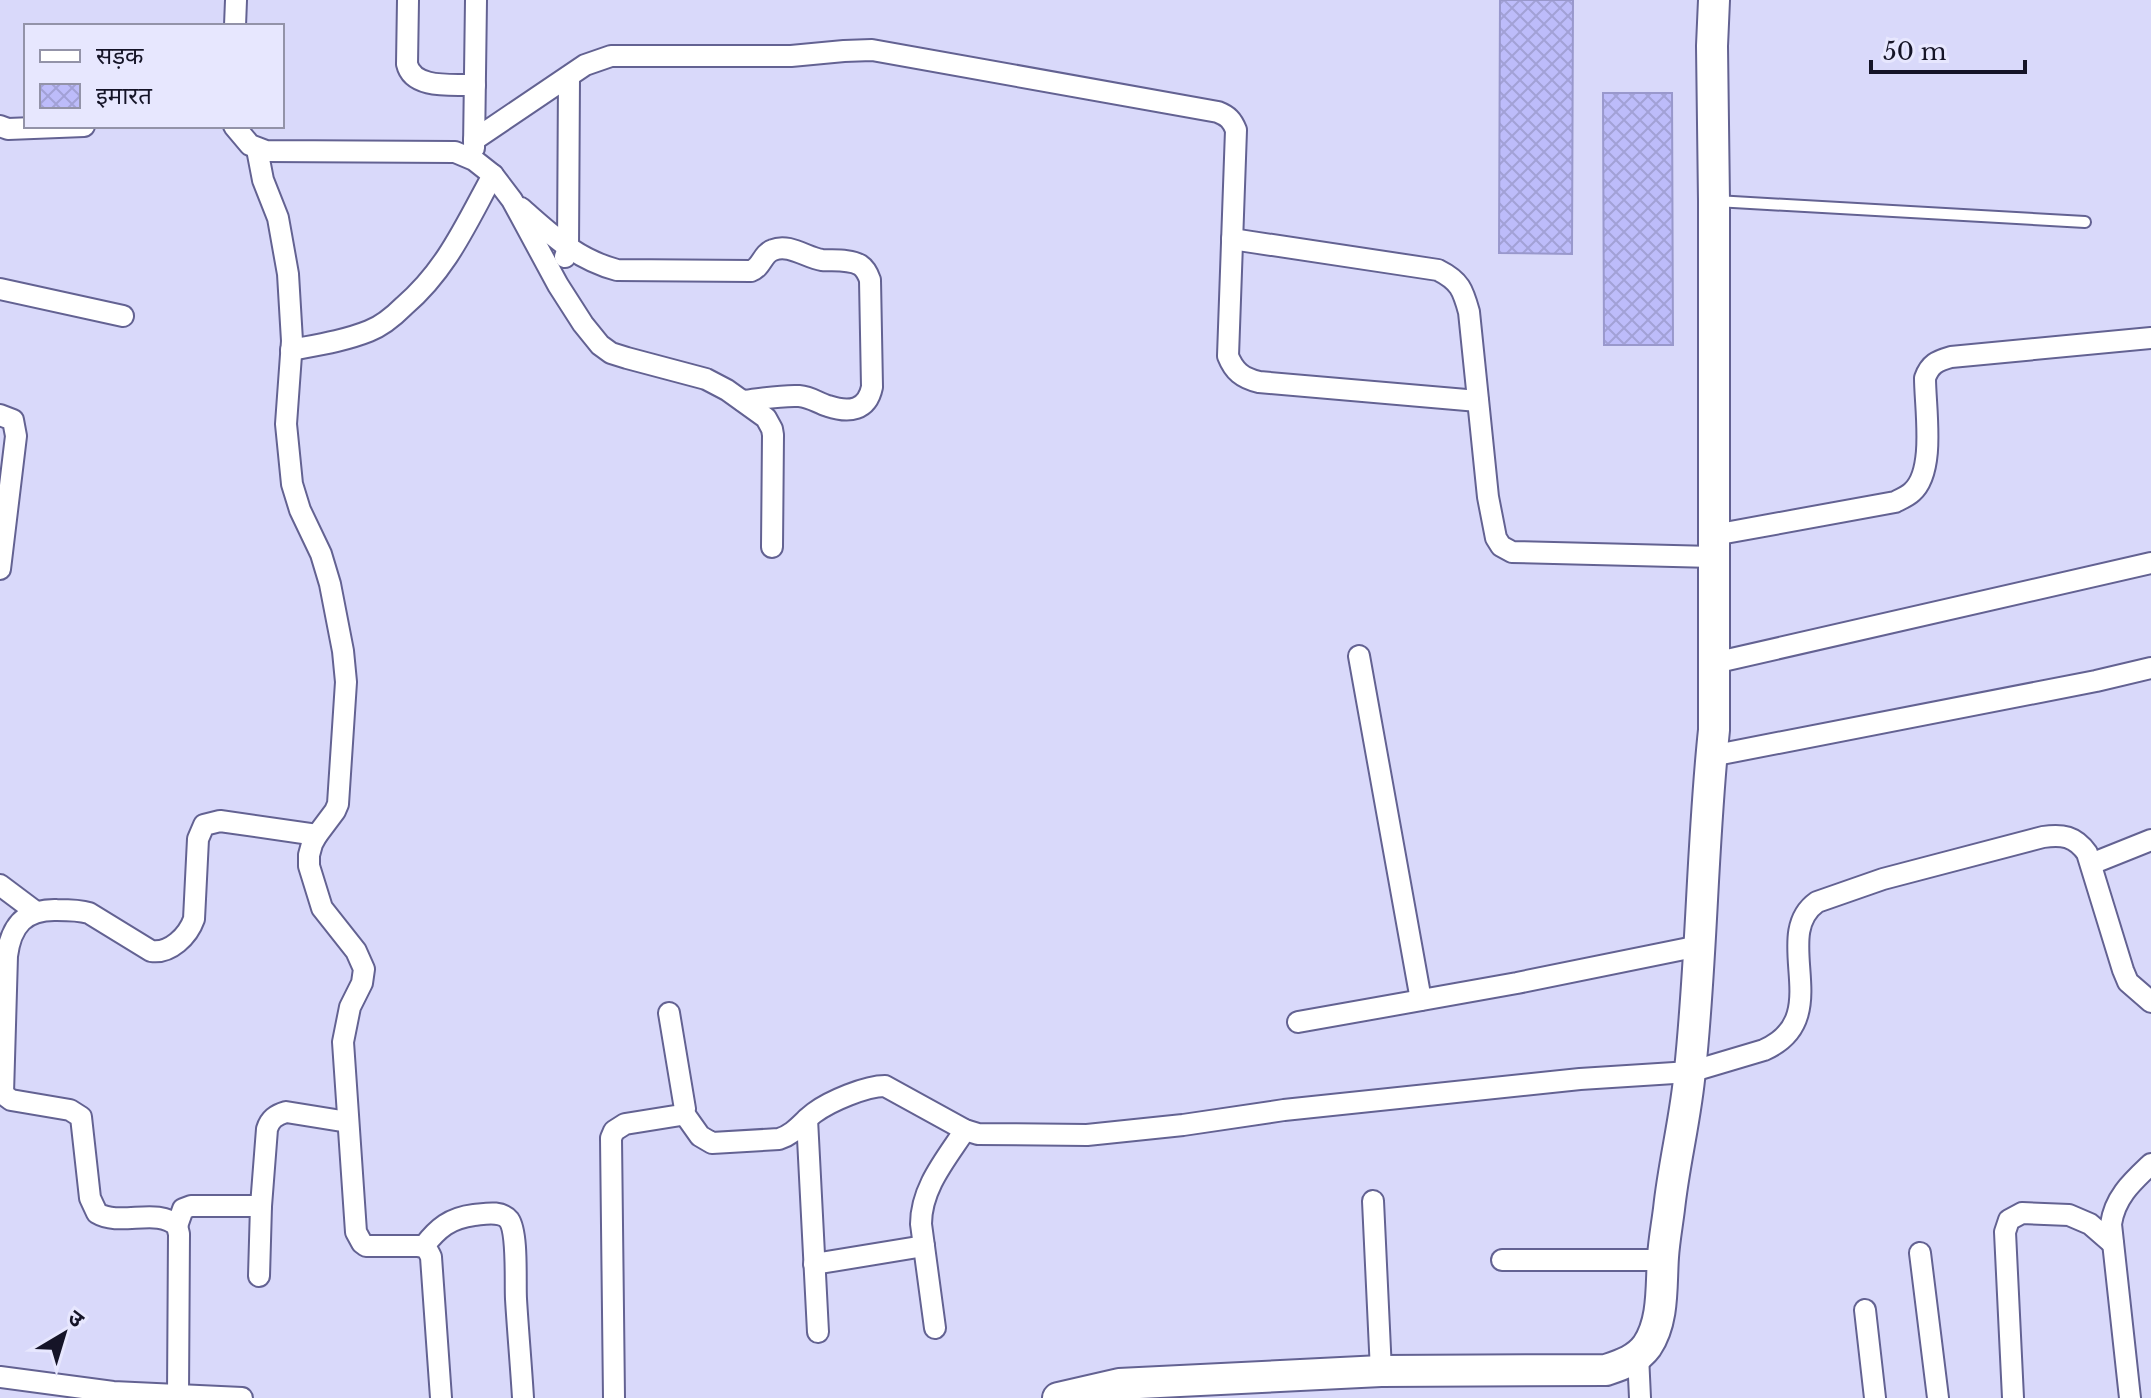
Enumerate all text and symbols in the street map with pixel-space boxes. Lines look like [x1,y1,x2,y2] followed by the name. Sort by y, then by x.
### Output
[24,24,284,128] legend
[1871,24,2025,74] scale bar
[1883,37,1947,66] text: 50 m
[96,41,144,70] text: सड़क
[96,81,153,110] text: इमारत
[24,1294,104,1374] north arrow
[63,1304,90,1334] text: उ

